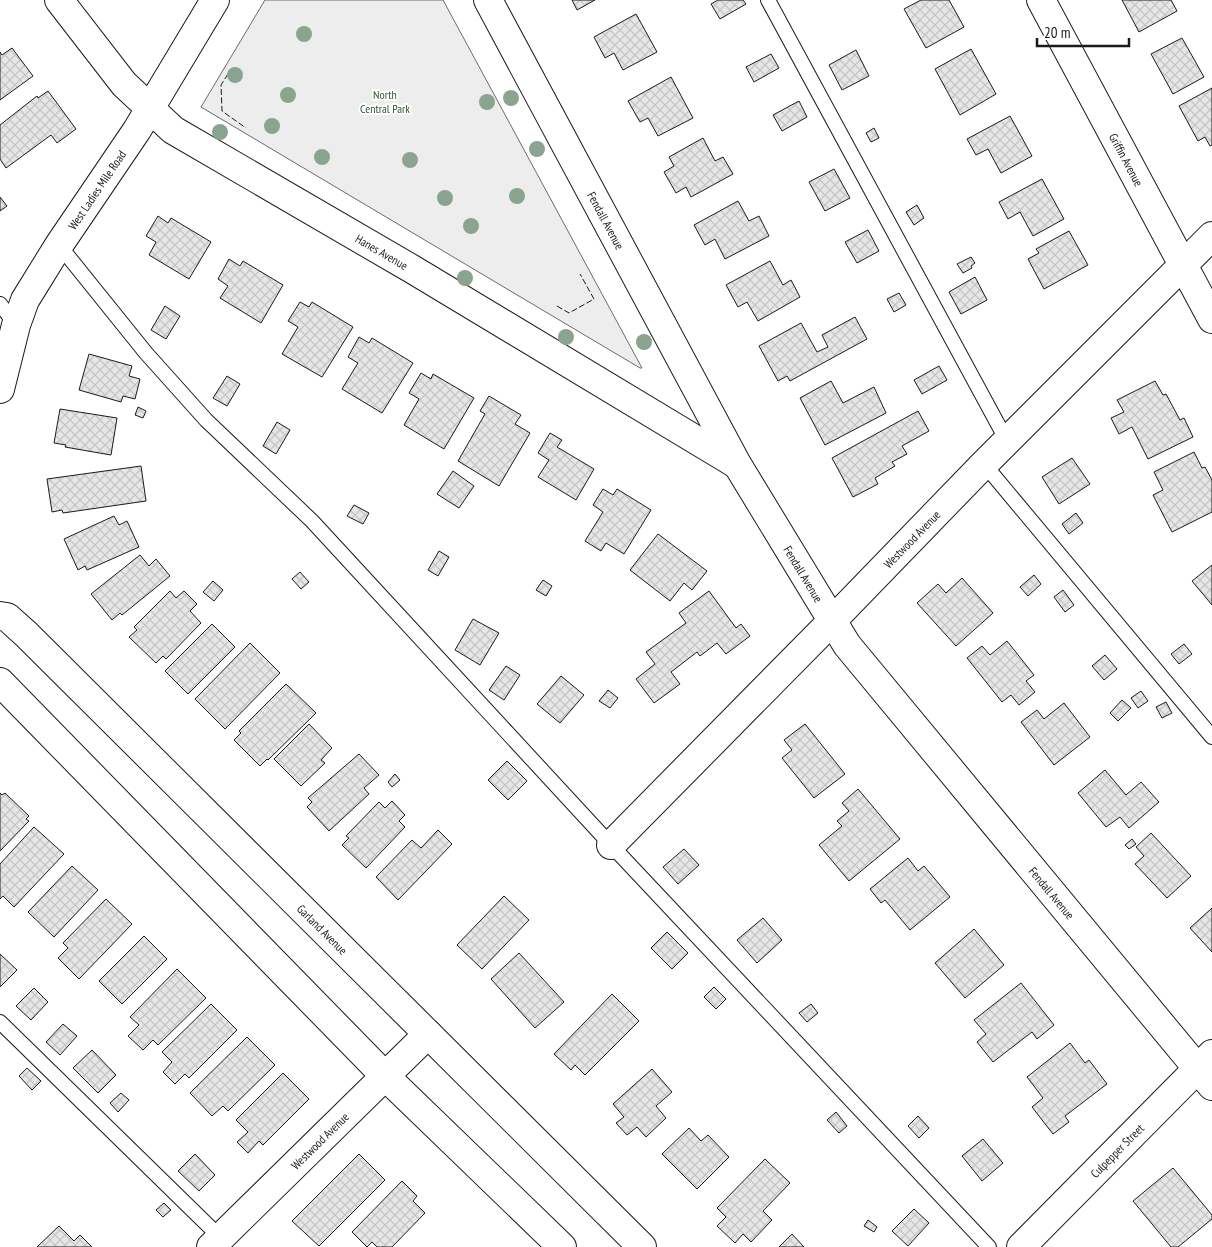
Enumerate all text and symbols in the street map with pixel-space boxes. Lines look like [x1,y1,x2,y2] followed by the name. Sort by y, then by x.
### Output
[1037,15,1130,47] scale bar
[1044,23,1070,42] text: 20 m
[360,87,410,116] park label: North Central Park
[1106,130,1147,189] street label: Griffin Avenue
[64,147,129,232] street label: West Ladies Mile Road
[585,189,628,252] street label: Fendall Avenue
[353,230,411,273] street label: Hanes Avenue
[880,507,943,571] street label: Westwood Avenue
[781,543,827,605] street label: Fendall Avenue
[1026,864,1078,922] street label: Fendall Avenue
[294,901,351,957] street label: Garland Avenue
[287,1109,352,1172] street label: Westwood Avenue
[1087,1120,1147,1180] street label: Culpepper Street

